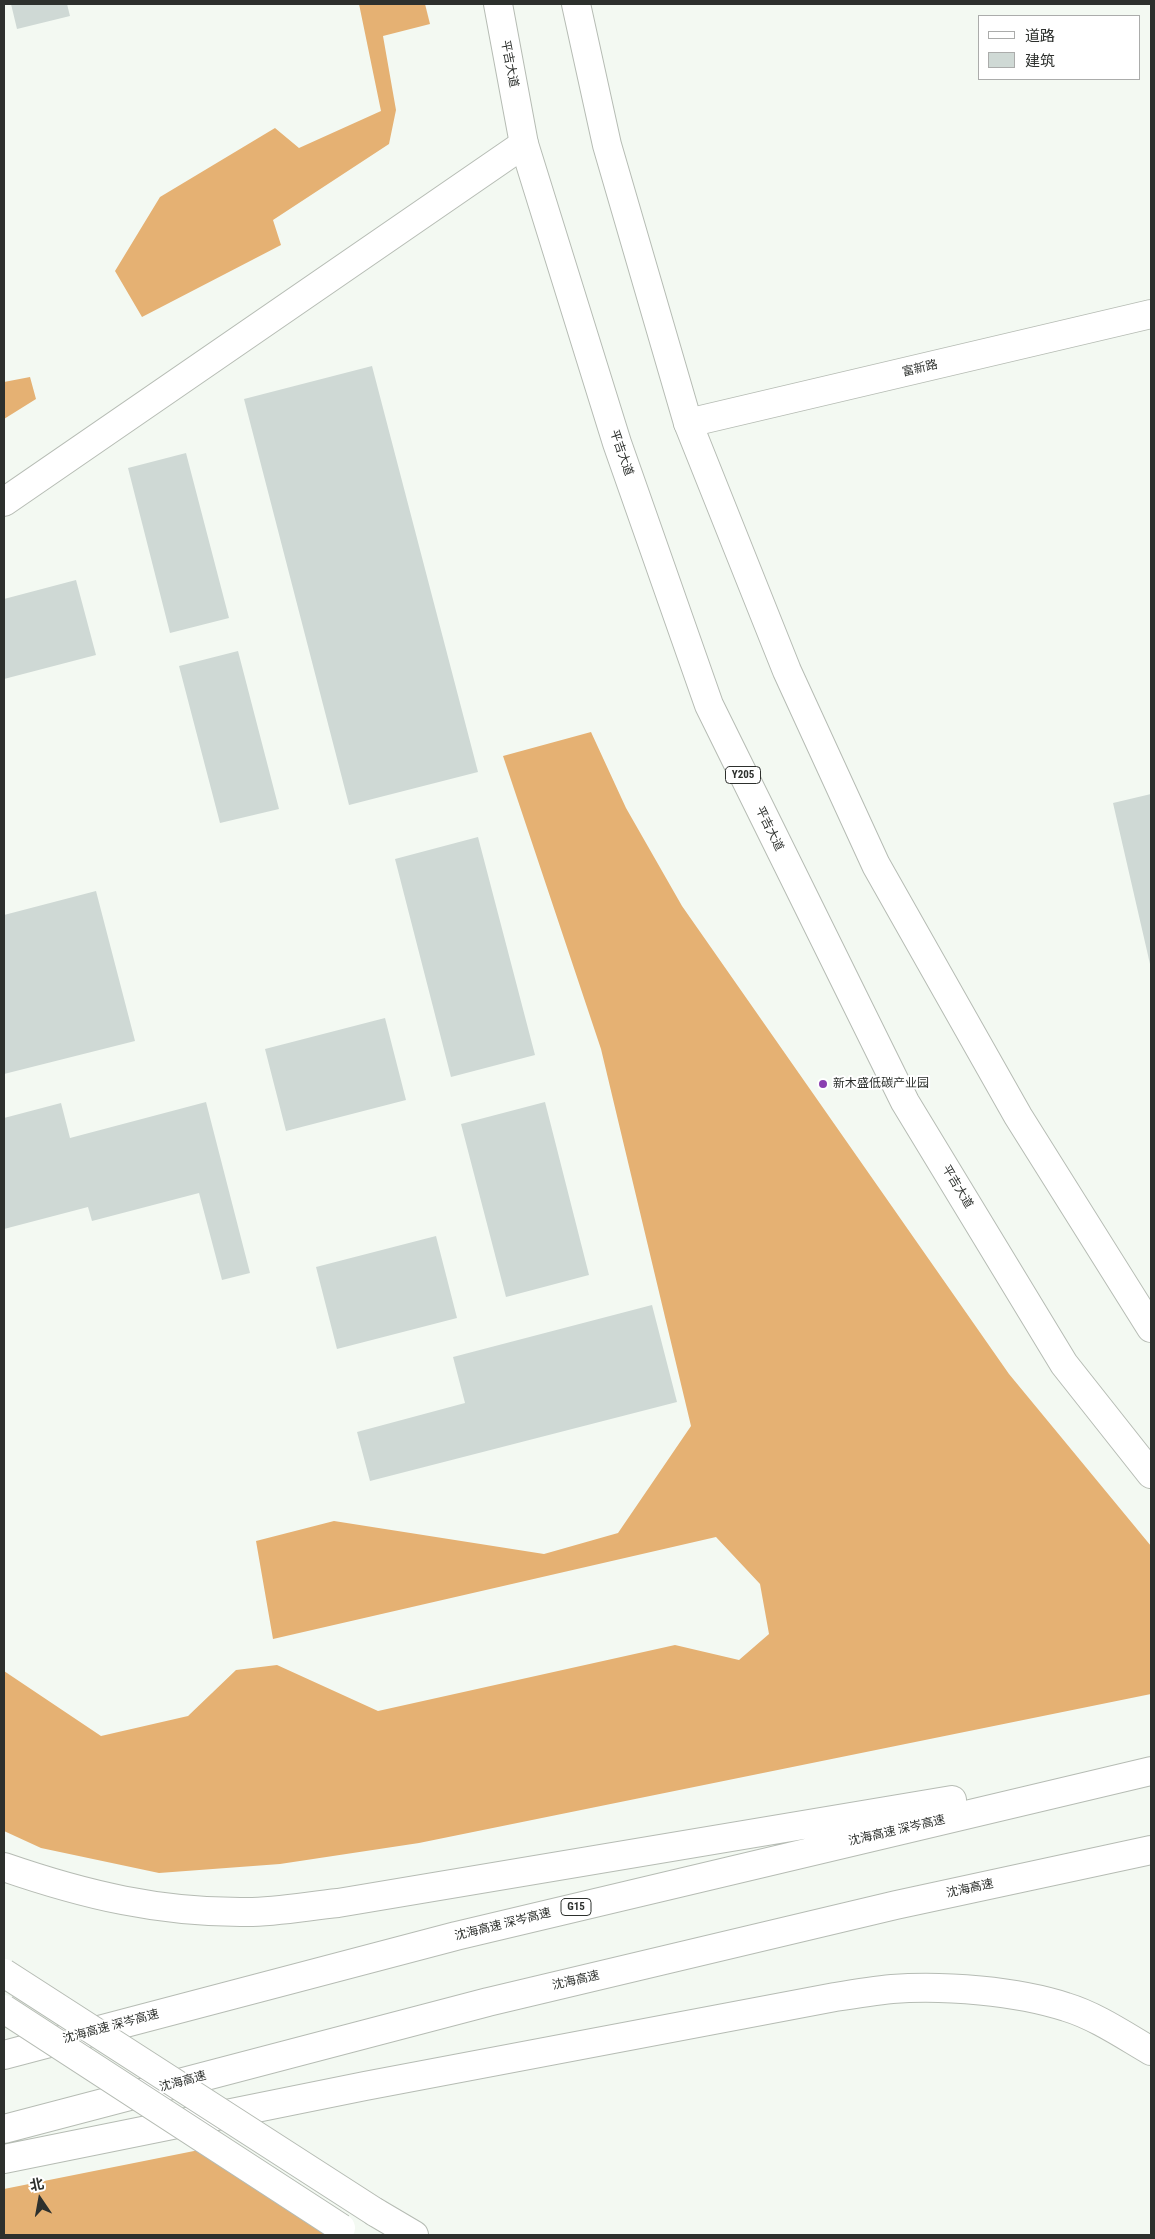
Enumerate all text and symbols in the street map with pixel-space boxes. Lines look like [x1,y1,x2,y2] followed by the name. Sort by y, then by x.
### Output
[978,15,1140,80] legend
[1025,27,1055,45] text: 道路
[497,39,521,89] street label: 平吉大道
[1025,52,1055,70] text: 建筑
[901,358,939,380] street label: 富新路
[606,428,636,478] street label: 平吉大道
[726,766,760,784] road number: Y205
[752,804,786,854] street label: 平吉大道
[833,1077,929,1091] place label: 新木盛低碳产业园
[817,1078,829,1090] marker: 新木盛低碳产业园
[938,1163,976,1211] street label: 平吉大道
[847,1813,947,1849] street label: 沈海高速 深岑高速
[945,1877,995,1901] street label: 沈海高速
[561,1898,591,1915] road number: G15
[453,1906,553,1944] street label: 沈海高速 深岑高速
[551,1969,601,1993] street label: 沈海高速
[61,2007,161,2047] street label: 沈海高速 深岑高速
[158,2069,208,2095] street label: 沈海高速
[15,2174,65,2224] north arrow
[28,2175,45,2194] text: 北

